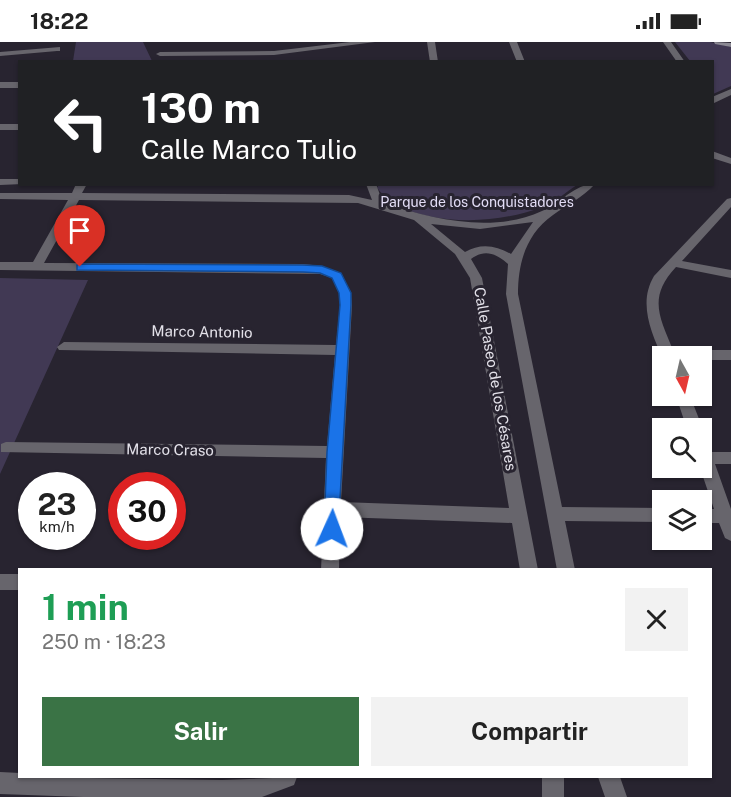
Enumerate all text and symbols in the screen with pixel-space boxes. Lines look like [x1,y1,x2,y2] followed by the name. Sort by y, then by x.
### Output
[30,8,89,34] text: 18:22
[141,83,261,132] text: 130 m
[42,84,120,162] icon: left
[141,133,357,165] text: Calle Marco Tulio
[380,194,574,210] park label: Parque de los Conquistadores
[54,205,105,267] pin
[63,214,96,247] icon: arrive
[471,286,520,472] street label: Calle Paseo de los Césares
[151,322,253,341] street label: Marco Antonio
[652,346,712,406] north arrow
[652,346,712,550] map controls
[652,418,712,478] button: search
[126,440,214,459] street label: Marco Craso
[108,472,186,550] speed limit sign: 30
[37,486,77,522] text: 23
[652,490,712,550] button: layers
[300,497,364,561] position arrow
[39,518,75,535] text: km/h
[42,586,129,628] text: 1 min
[625,588,688,651] button: close
[42,630,166,654] text: 250 m · 18:23
[42,697,359,766] button: Salir
[371,697,688,766] button: Compartir

